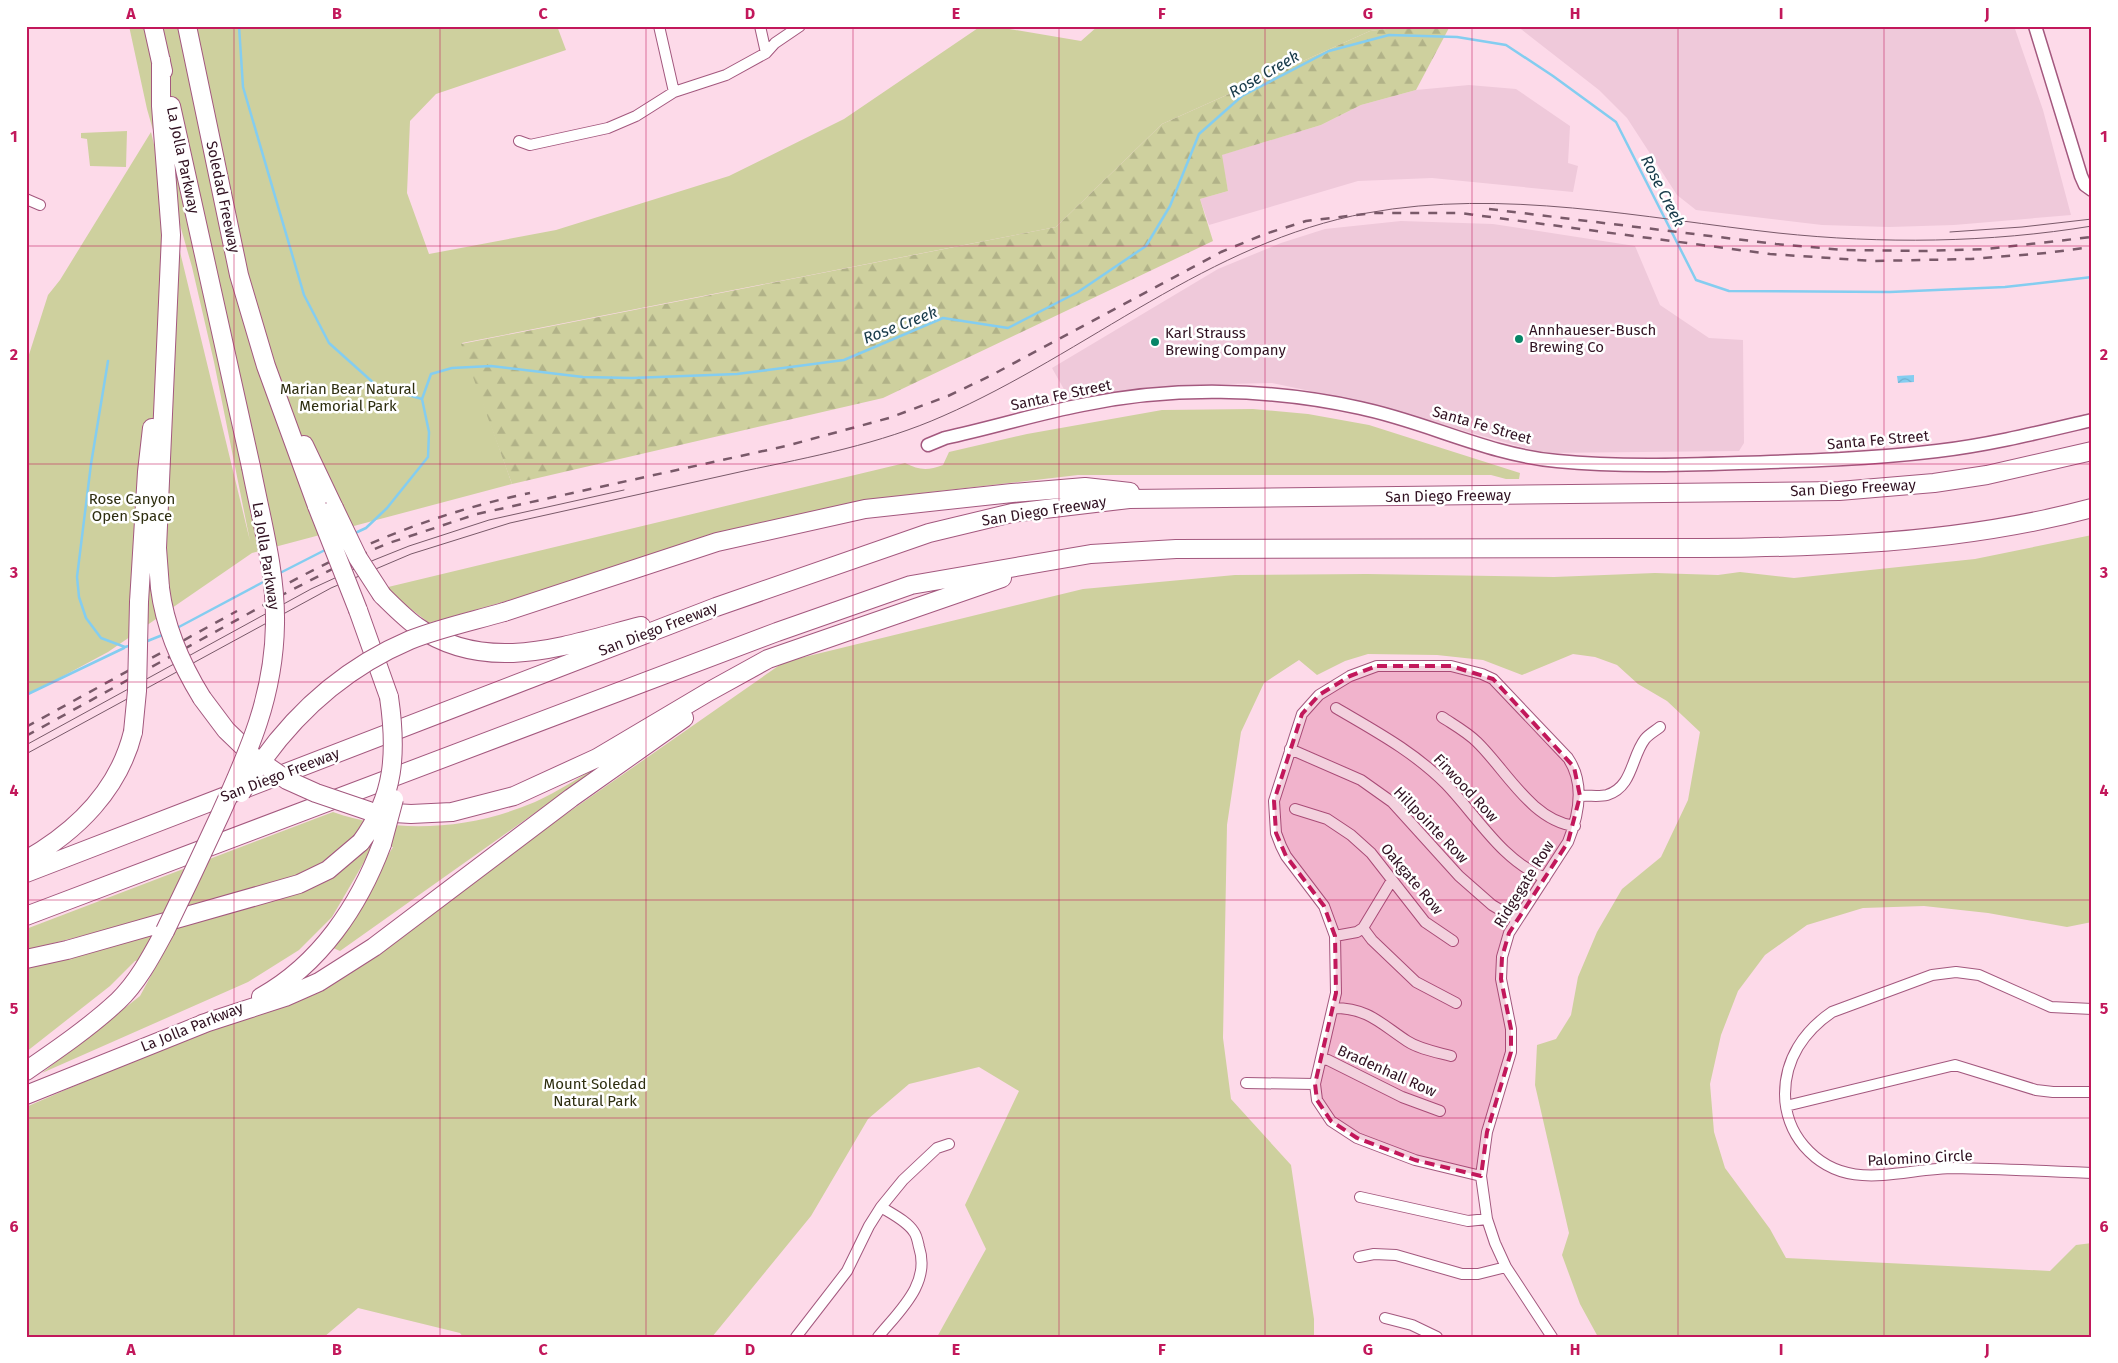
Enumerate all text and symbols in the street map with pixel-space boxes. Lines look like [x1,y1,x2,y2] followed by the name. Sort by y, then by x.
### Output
[125,4,136,23] text: A
[332,4,342,23] text: B
[538,4,548,23] text: C
[745,4,755,23] text: D
[952,4,960,23] text: E
[1158,4,1166,23] text: F
[1363,4,1373,23] text: G
[1570,4,1580,23] text: H
[1779,4,1783,23] text: I
[1983,4,1990,23] text: J
[1226,46,1303,102] water label: Rose Creek
[163,105,203,216] street label: La Jolla Parkway
[10,127,18,146] text: 1
[2100,127,2108,146] text: 1
[202,139,244,255] street label: Soledad Freeway
[1637,152,1689,230] water label: Rose Creek
[860,302,940,348] water label: Rose Creek
[1529,321,1656,356] place label: Annhaueser-Busch Brewing Co
[1165,324,1287,359] place label: Karl Strauss Brewing Company
[1513,333,1525,345] marker: Annhaueser-Busch Brewing Co
[1149,336,1161,348] marker: Karl Strauss Brewing Company
[10,345,18,364] text: 2
[2100,345,2108,364] text: 2
[1009,375,1113,414] street label: Santa Fe Street
[280,380,417,415] park label: Marian Bear Natural Memorial Park
[1430,402,1534,448] street label: Santa Fe Street
[1826,427,1930,453] street label: Santa Fe Street
[1790,476,1917,500] street label: San Diego Freeway
[1385,486,1512,506] street label: San Diego Freeway
[89,490,175,525] park label: Rose Canyon Open Space
[980,492,1108,530] street label: San Diego Freeway
[249,501,284,612] street label: La Jolla Parkway
[9,563,18,582] text: 3
[2099,563,2108,582] text: 3
[596,598,721,660] street label: San Diego Freeway
[218,744,343,806] street label: San Diego Freeway
[1430,750,1502,826] street label: Firwood Row
[9,781,19,800] text: 4
[2099,781,2109,800] text: 4
[1390,783,1472,867] street label: Hillpointe Row
[1490,837,1558,931] street label: Ridgegate Row
[1377,840,1447,918] street label: Oakgate Row
[138,998,246,1056] street label: La Jolla Parkway
[10,999,19,1018] text: 5
[2100,999,2109,1018] text: 5
[1335,1041,1439,1101] street label: Bradenhall Row
[544,1075,646,1110] park label: Mount Soledad Natural Park
[1867,1146,1973,1170] street label: Palomino Circle
[9,1217,19,1236] text: 6
[2099,1217,2109,1236] text: 6
[125,1340,136,1359] text: A
[332,1340,342,1359] text: B
[538,1340,548,1359] text: C
[745,1340,755,1359] text: D
[952,1340,960,1359] text: E
[1158,1340,1166,1359] text: F
[1363,1340,1373,1359] text: G
[1570,1340,1580,1359] text: H
[1779,1340,1783,1359] text: I
[1983,1340,1990,1359] text: J

